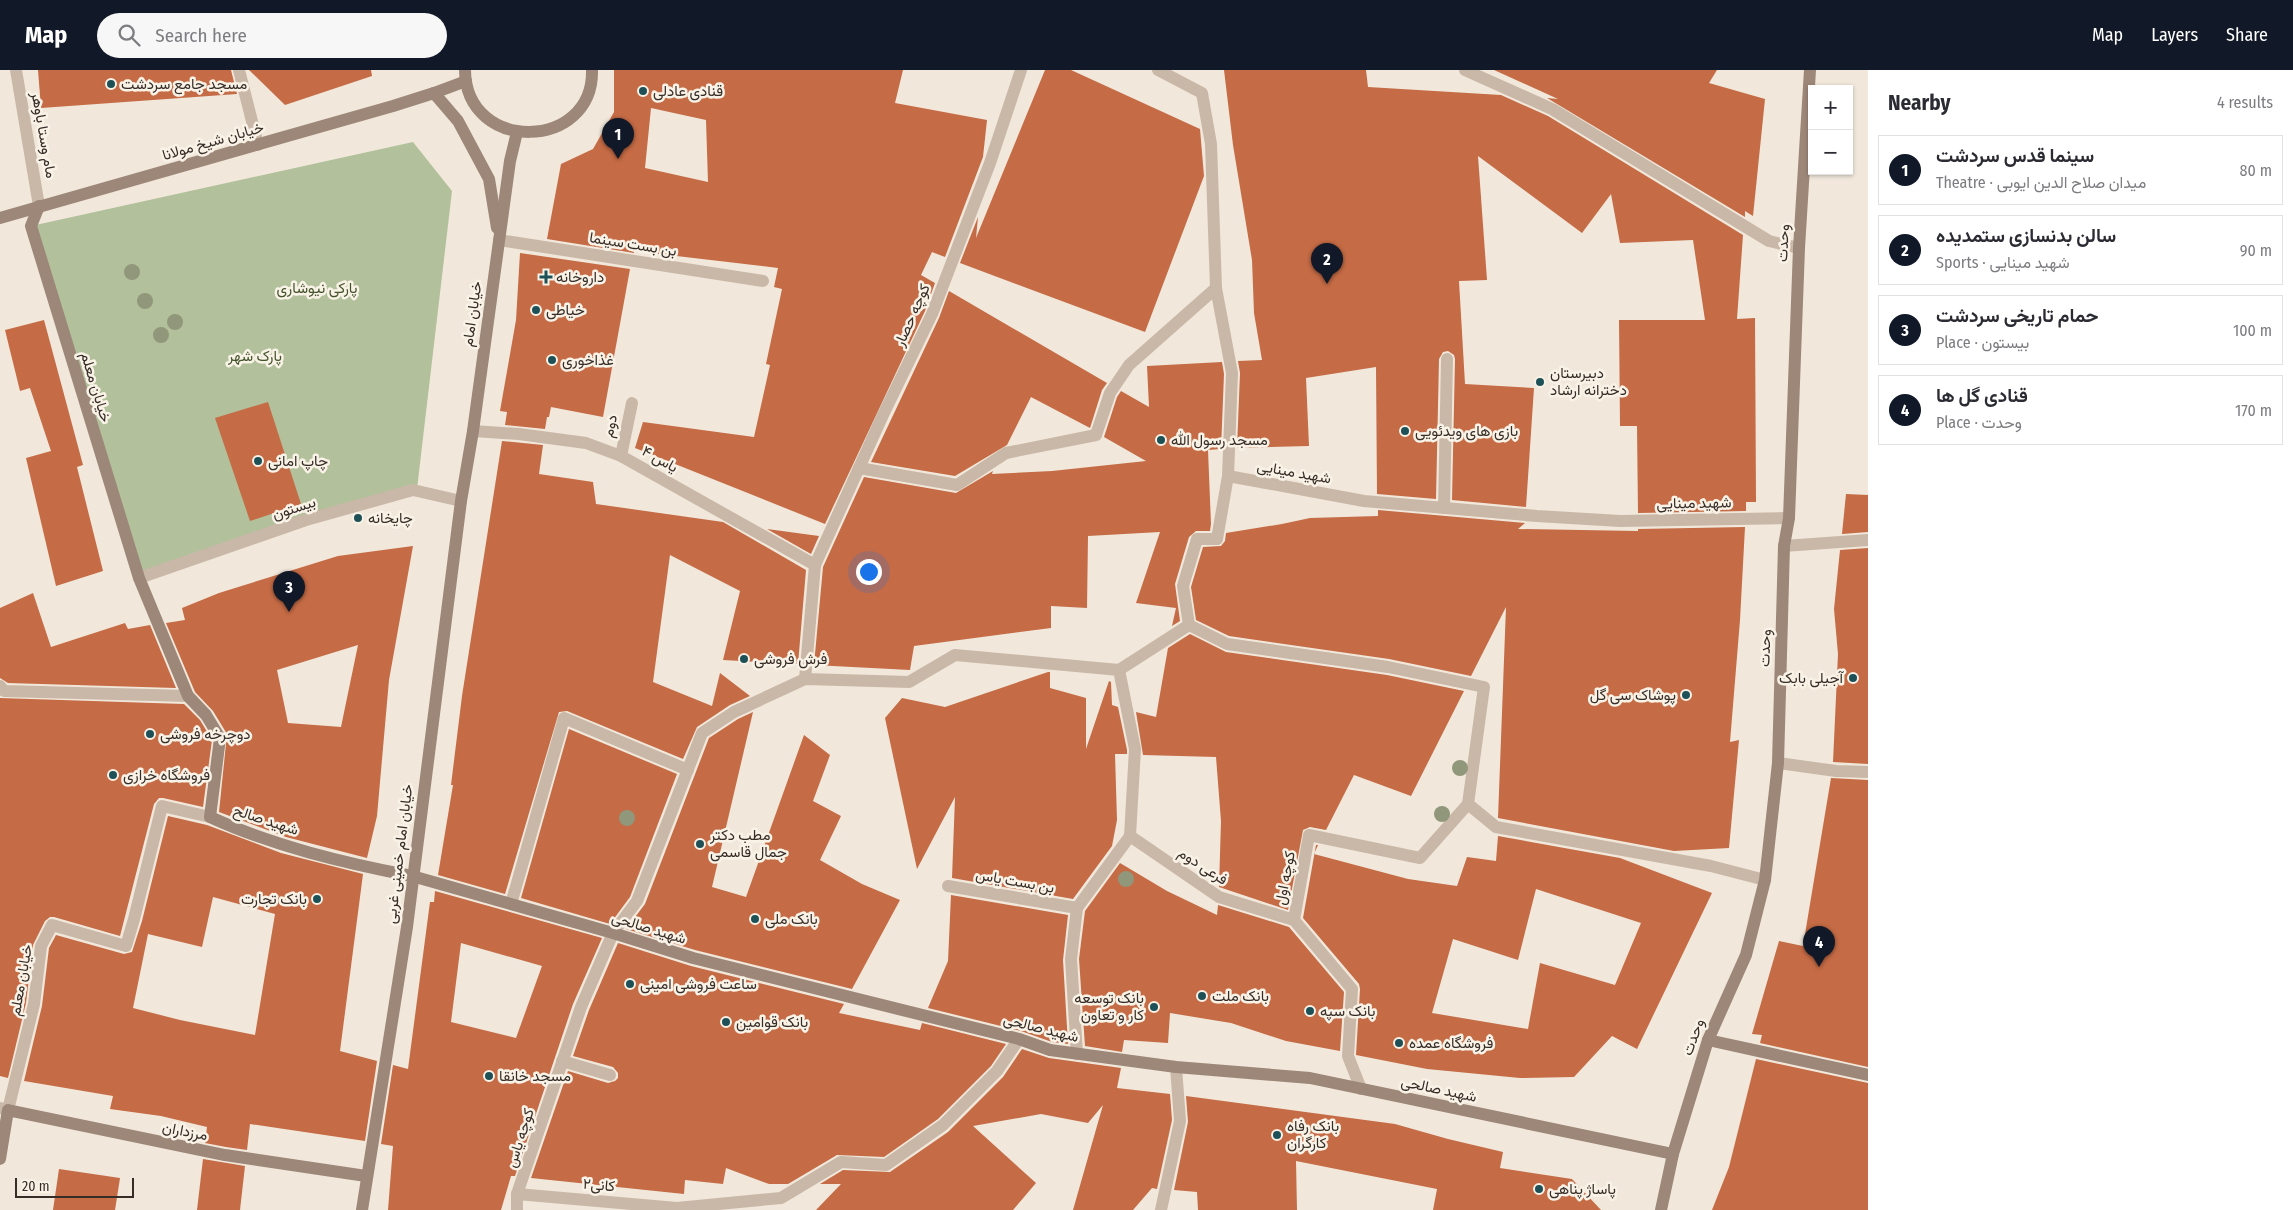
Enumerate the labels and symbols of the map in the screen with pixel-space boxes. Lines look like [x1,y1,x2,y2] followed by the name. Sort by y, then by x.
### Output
[121,75,247,95] place label: مسجد جامع سردشت
[105,78,117,90] marker: مسجد جامع سردشت
[653,82,723,101] place label: قنادی عادلی
[637,85,649,97] marker: قنادی عادلی
[26,89,60,180] street label: مام وستا باوهر
[160,118,266,166] street label: خیابان شیخ مولانا
[602,118,634,159] pin: 1
[1773,224,1793,262] street label: وحدت
[588,228,678,261] street label: بن بست سینما
[1311,243,1343,284] pin: 2
[556,268,604,286] place label: داروخانه
[540,271,552,283] marker: داروخانه
[277,279,357,298] park label: پارکی نیوشاری
[459,280,486,348] street label: خیابان امام
[890,281,935,350] street label: کوچه حصار
[546,301,585,320] place label: خیاطی
[530,304,542,316] marker: خیاطی
[227,347,282,366] park label: پارک شهر
[76,350,115,425] street label: خیابان معلم
[562,351,614,370] place label: غذاخوری
[546,354,558,366] marker: غذاخوری
[1550,364,1627,399] place label: دبیرستان دخترانه ارشاد
[1534,376,1546,388] marker: دبیرستان دخترانه ارشاد
[599,413,622,439] street label: دوم
[1415,422,1518,441] place label: بازی های ویدئویی
[1399,425,1411,437] marker: بازی های ویدئویی
[1171,431,1268,449] place label: مسجد رسول الله
[1155,434,1167,446] marker: مسجد رسول الله
[638,442,681,477] street label: یاس ۴
[268,452,328,471] place label: چاپ امانی
[252,455,264,467] marker: چاپ امانی
[1255,457,1333,488] street label: شهید مینایی
[270,493,318,523] street label: بیستون
[1656,493,1732,514] street label: شهید مینایی
[368,509,413,528] place label: چایخانه
[352,512,364,524] marker: چایخانه
[856,559,882,585] your location
[273,571,305,612] pin: 3
[1755,629,1775,667] street label: وحدت
[754,650,828,669] place label: فرش فروشی
[738,653,750,665] marker: فرش فروشی
[1779,669,1845,688] place label: آجیلی بابک
[1847,672,1859,684] marker: آجیلی بابک
[1590,686,1676,705] place label: پوشاک سی گل
[1680,689,1692,701] marker: پوشاک سی گل
[160,725,251,744] place label: دوچرخه فروشی
[144,728,156,740] marker: دوچرخه فروشی
[123,766,210,785] place label: فروشگاه خرازی
[107,769,119,781] marker: فروشگاه خرازی
[382,783,417,925] street label: خیابان امام خمینی غربی
[231,801,301,841] street label: شهید صالح
[709,826,787,862] place label: مطب دکتر جمال قاسمی
[694,838,706,850] marker: مطب دکتر جمال قاسمی
[1174,843,1231,890] street label: فرعی دوم
[1271,849,1300,907] street label: کوچه اول
[974,865,1056,898] street label: بن بست یاس
[241,890,307,908] place label: بانک تجارت
[311,893,323,905] marker: بانک تجارت
[609,908,689,949] street label: شهید صالحی
[765,910,818,929] place label: بانک ملی
[749,913,761,925] marker: بانک ملی
[1803,926,1835,967] pin: 4
[6,943,37,1017] street label: خیابان معلم
[640,975,757,994] place label: ساعت فروشی امینی
[624,978,636,990] marker: ساعت فروشی امینی
[1212,987,1269,1005] place label: بانک ملت
[1074,989,1144,1024] place label: بانک توسعه کار و تعاون
[1196,990,1208,1002] marker: بانک ملت
[1148,1001,1160,1013] marker: بانک توسعه کار و تعاون
[1320,1002,1375,1021] place label: بانک سپه
[1304,1005,1316,1017] marker: بانک سپه
[1001,1010,1081,1047] street label: شهید صالحی
[736,1013,808,1032] place label: بانک قوامین
[720,1016,732,1028] marker: بانک قوامین
[1678,1016,1708,1058] street label: وحدت
[1409,1034,1494,1052] place label: فروشگاه عمده
[1393,1037,1405,1049] marker: فروشگاه عمده
[499,1067,571,1085] place label: مسجد خانقا
[483,1070,495,1082] marker: مسجد خانقا
[1399,1072,1479,1107] street label: شهید صالحی
[502,1106,539,1170] street label: کوچه یاس
[1287,1117,1339,1152] place label: بانک رفاه کارگران
[161,1118,209,1144] street label: مرزداران
[1271,1129,1283,1141] marker: بانک رفاه کارگران
[15,1175,134,1198] scale bar
[582,1175,616,1196] street label: کانی۲
[1549,1180,1616,1199] place label: پاساژ پناهی
[1533,1183,1545,1195] marker: پاساژ پناهی

